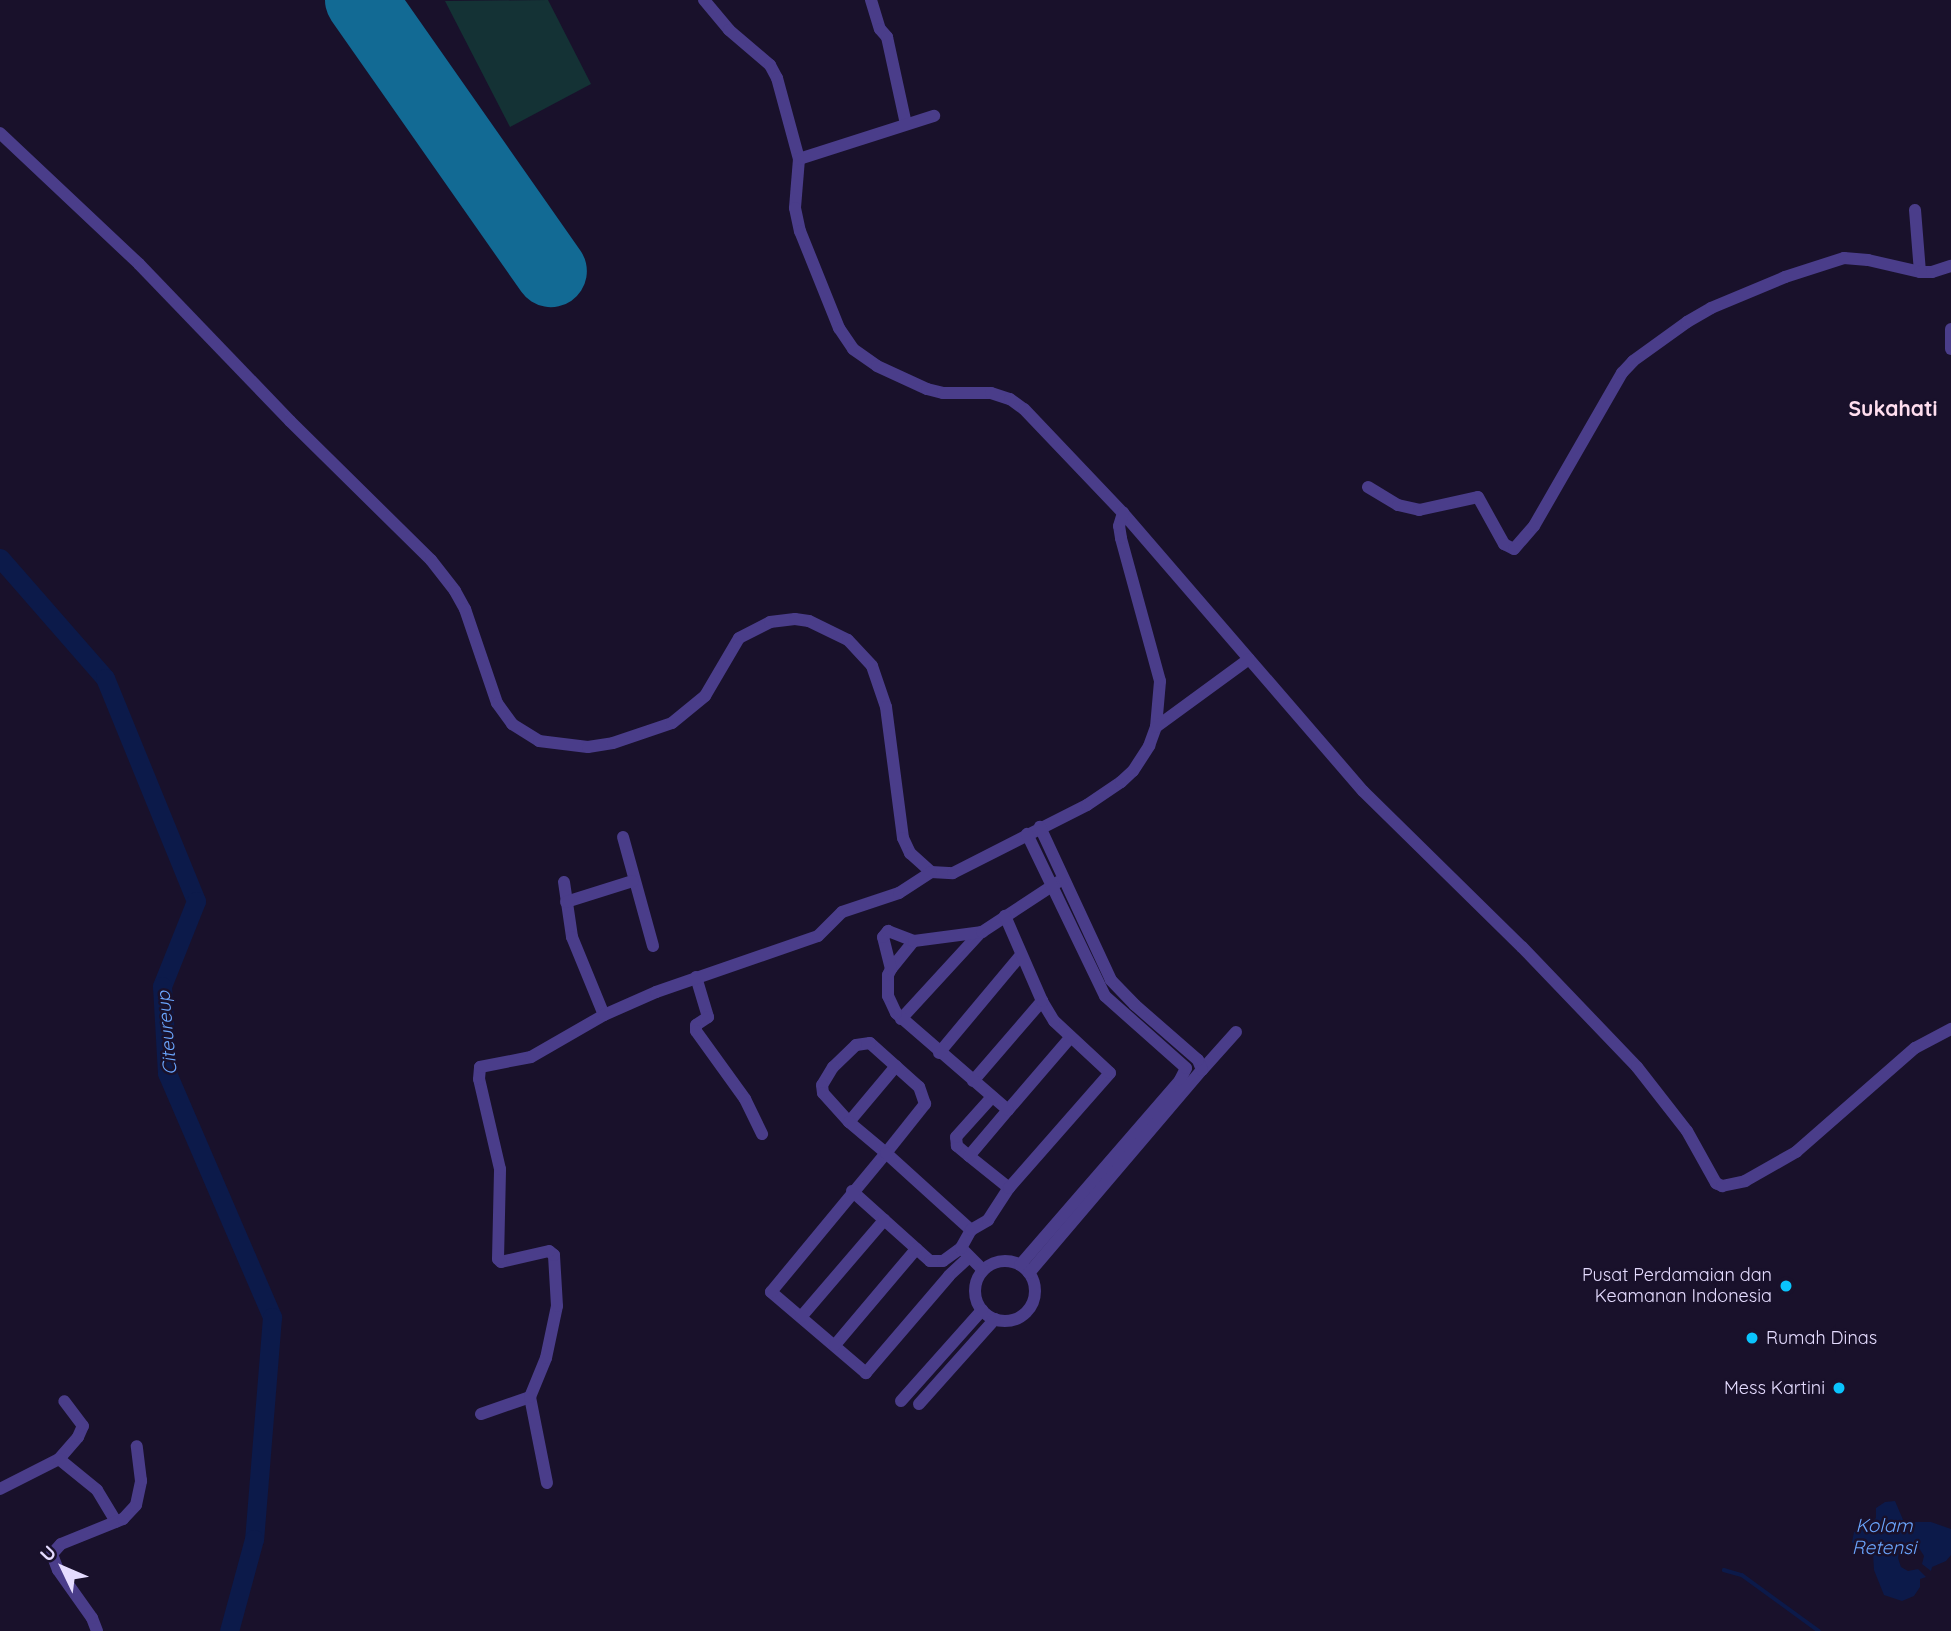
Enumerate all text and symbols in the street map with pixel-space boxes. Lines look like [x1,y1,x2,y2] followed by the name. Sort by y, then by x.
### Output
[1849,395,1937,421] district label: Sukahati
[152,990,182,1076] water label: Citeureup
[1582,1265,1772,1308] place label: Pusat Perdamaian dan Keamanan Indonesia
[1778,1278,1794,1294] marker: Pusat Perdamaian dan Keamanan Indonesia
[1766,1327,1877,1349] place label: Rumah Dinas
[1744,1330,1760,1346] marker: Rumah Dinas
[1724,1377,1825,1399] place label: Mess Kartini
[1831,1380,1847,1396] marker: Mess Kartini
[1852,1515,1916,1559] water label: Kolam Retensi
[28,1533,98,1603] north arrow
[35,1540,61,1567] text: U

